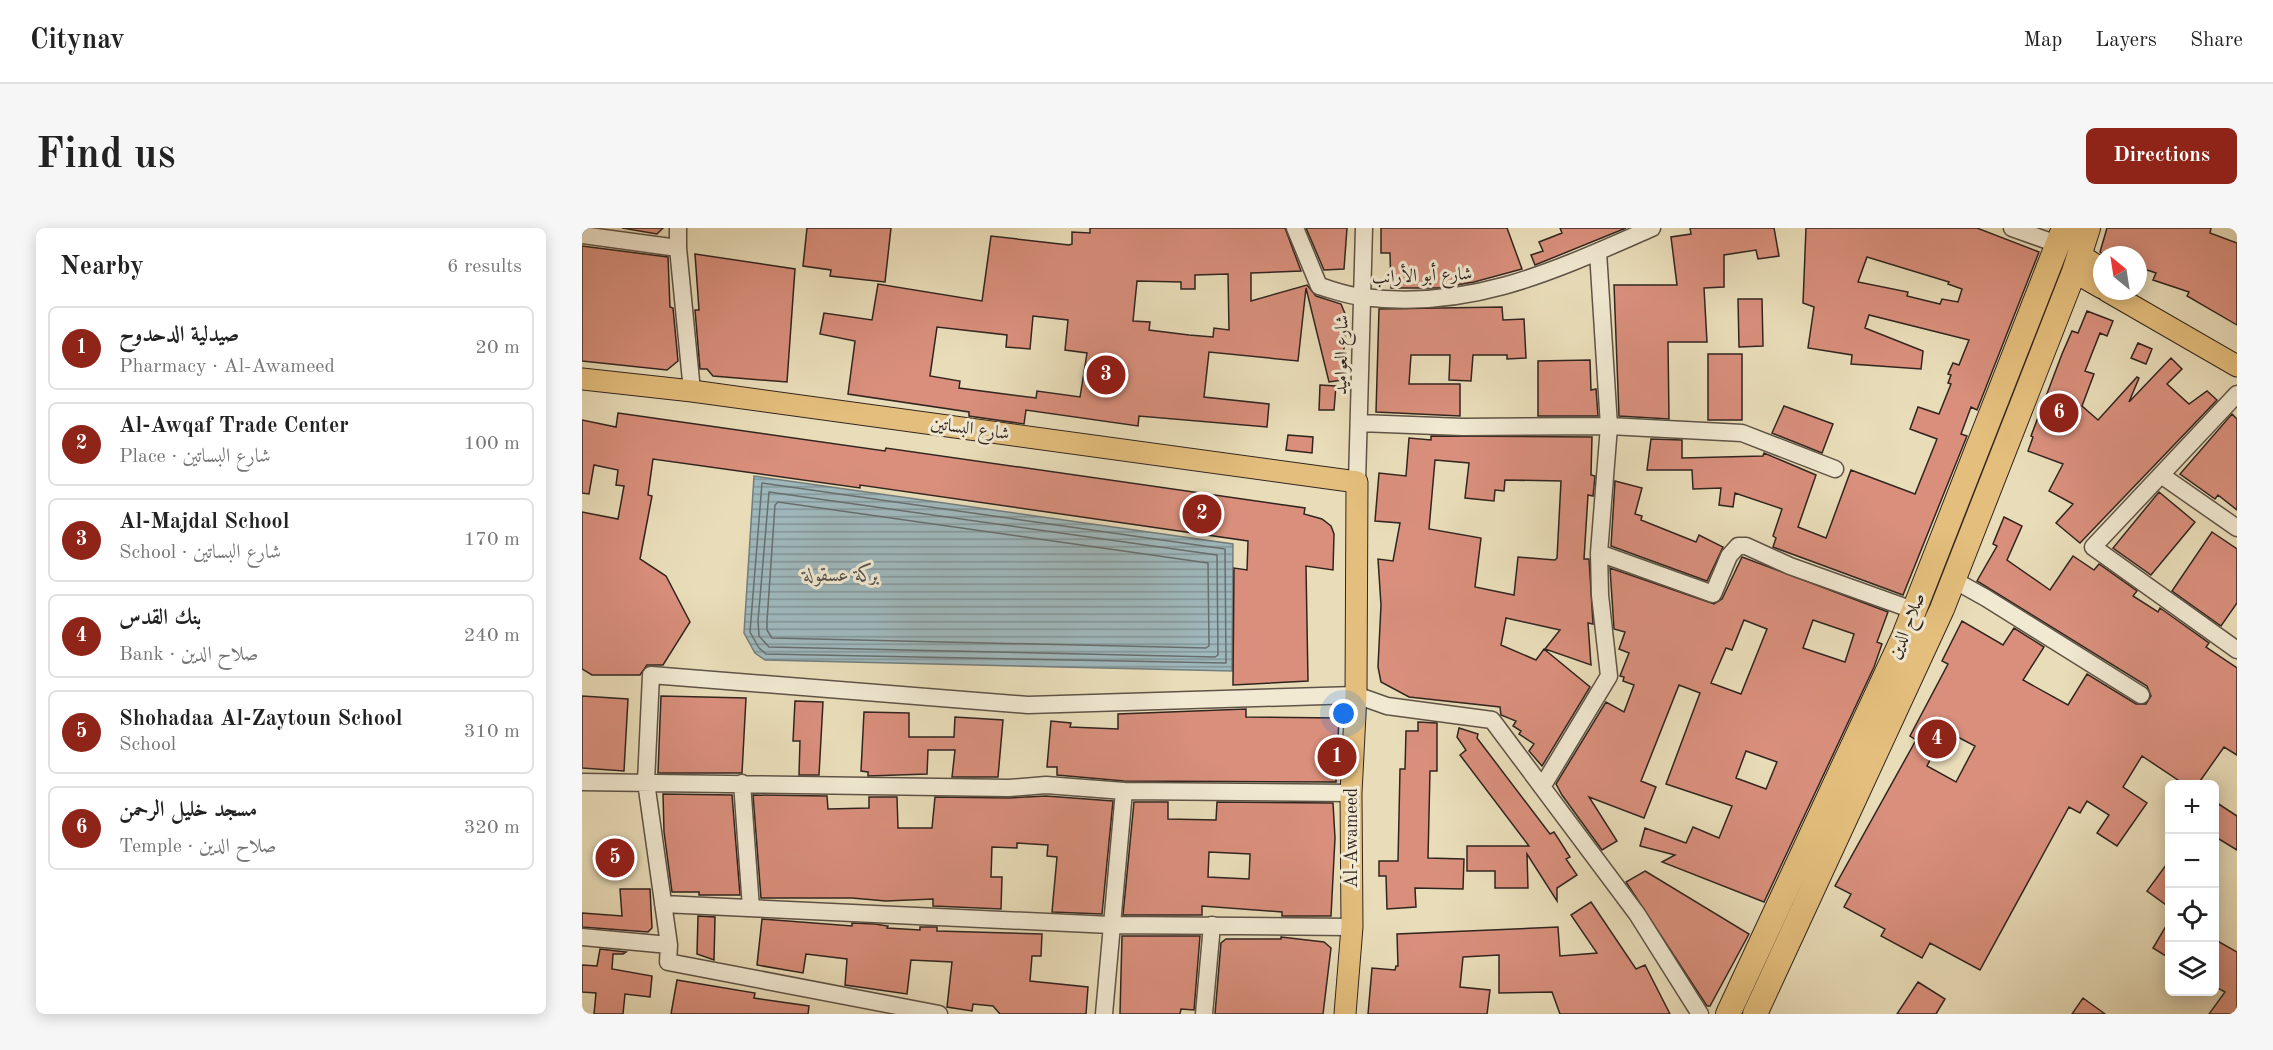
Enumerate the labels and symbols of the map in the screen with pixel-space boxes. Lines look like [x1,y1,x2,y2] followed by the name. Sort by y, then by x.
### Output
[2093,246,2147,300] north arrow
[1371,260,1473,292] street label: شارع أبو الأرانب
[1332,315,1357,395] street label: شارع العواميد
[1086,352,1126,398] pin: 3
[2040,390,2078,435] pin: 6
[929,415,1010,448] street label: شارع البساتين
[1182,492,1222,536] pin: 2
[800,562,879,587] water label: بركة عسقولة
[1886,590,1934,664] street label: صلاح الدين
[1329,699,1358,728] your location
[1918,716,1956,762] pin: 4
[1318,734,1356,780] pin: 1
[1343,788,1361,888] street label: Al-Awameed
[596,836,634,880] pin: 5

